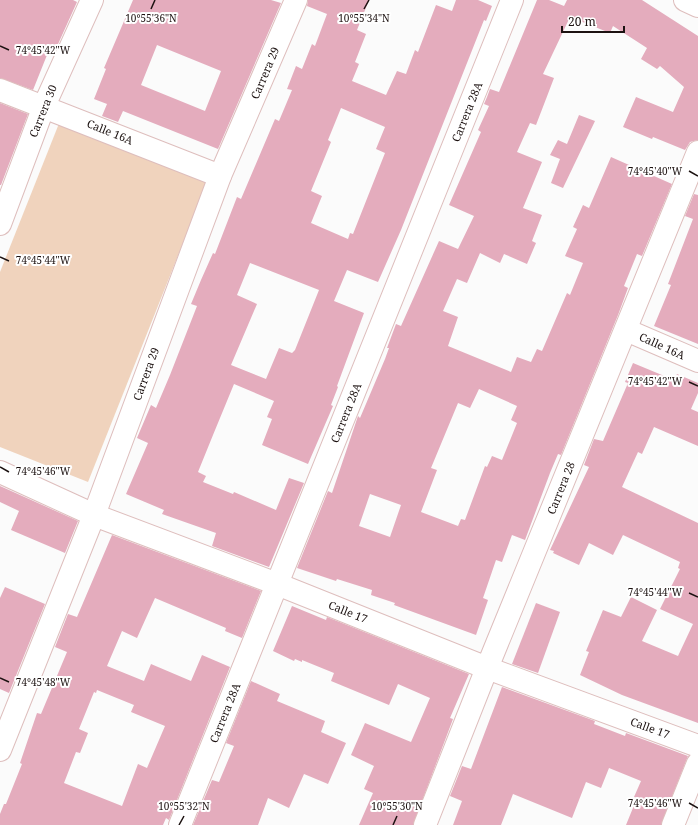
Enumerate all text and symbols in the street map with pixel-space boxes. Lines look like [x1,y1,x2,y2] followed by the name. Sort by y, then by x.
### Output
[562,8,624,34] scale bar
[125,11,177,25] text: 10°55'36"N
[338,11,390,25] text: 10°55'34"N
[568,13,596,30] text: 20 m
[16,43,71,57] text: 74°45'42"W
[247,44,282,101] street label: Carrera 29
[448,79,485,144] street label: Carrera 28A
[25,82,60,139] street label: Carrera 30
[85,115,136,148] street label: Calle 16A
[628,164,683,178] text: 74°45'40"W
[16,253,71,267] text: 74°45'44"W
[637,329,688,362] street label: Calle 16A
[129,345,162,402] street label: Carrera 29
[628,374,683,388] text: 74°45'42"W
[327,380,364,445] street label: Carrera 28A
[543,459,578,516] street label: Carrera 28
[16,464,71,478] text: 74°45'46"W
[628,585,683,599] text: 74°45'44"W
[326,597,370,626] street label: Calle 17
[16,675,71,689] text: 74°45'48"W
[206,680,243,745] street label: Carrera 28A
[628,714,672,742] street label: Calle 17
[628,796,683,810] text: 74°45'46"W
[158,799,210,813] text: 10°55'32"N
[371,799,423,813] text: 10°55'30"N

